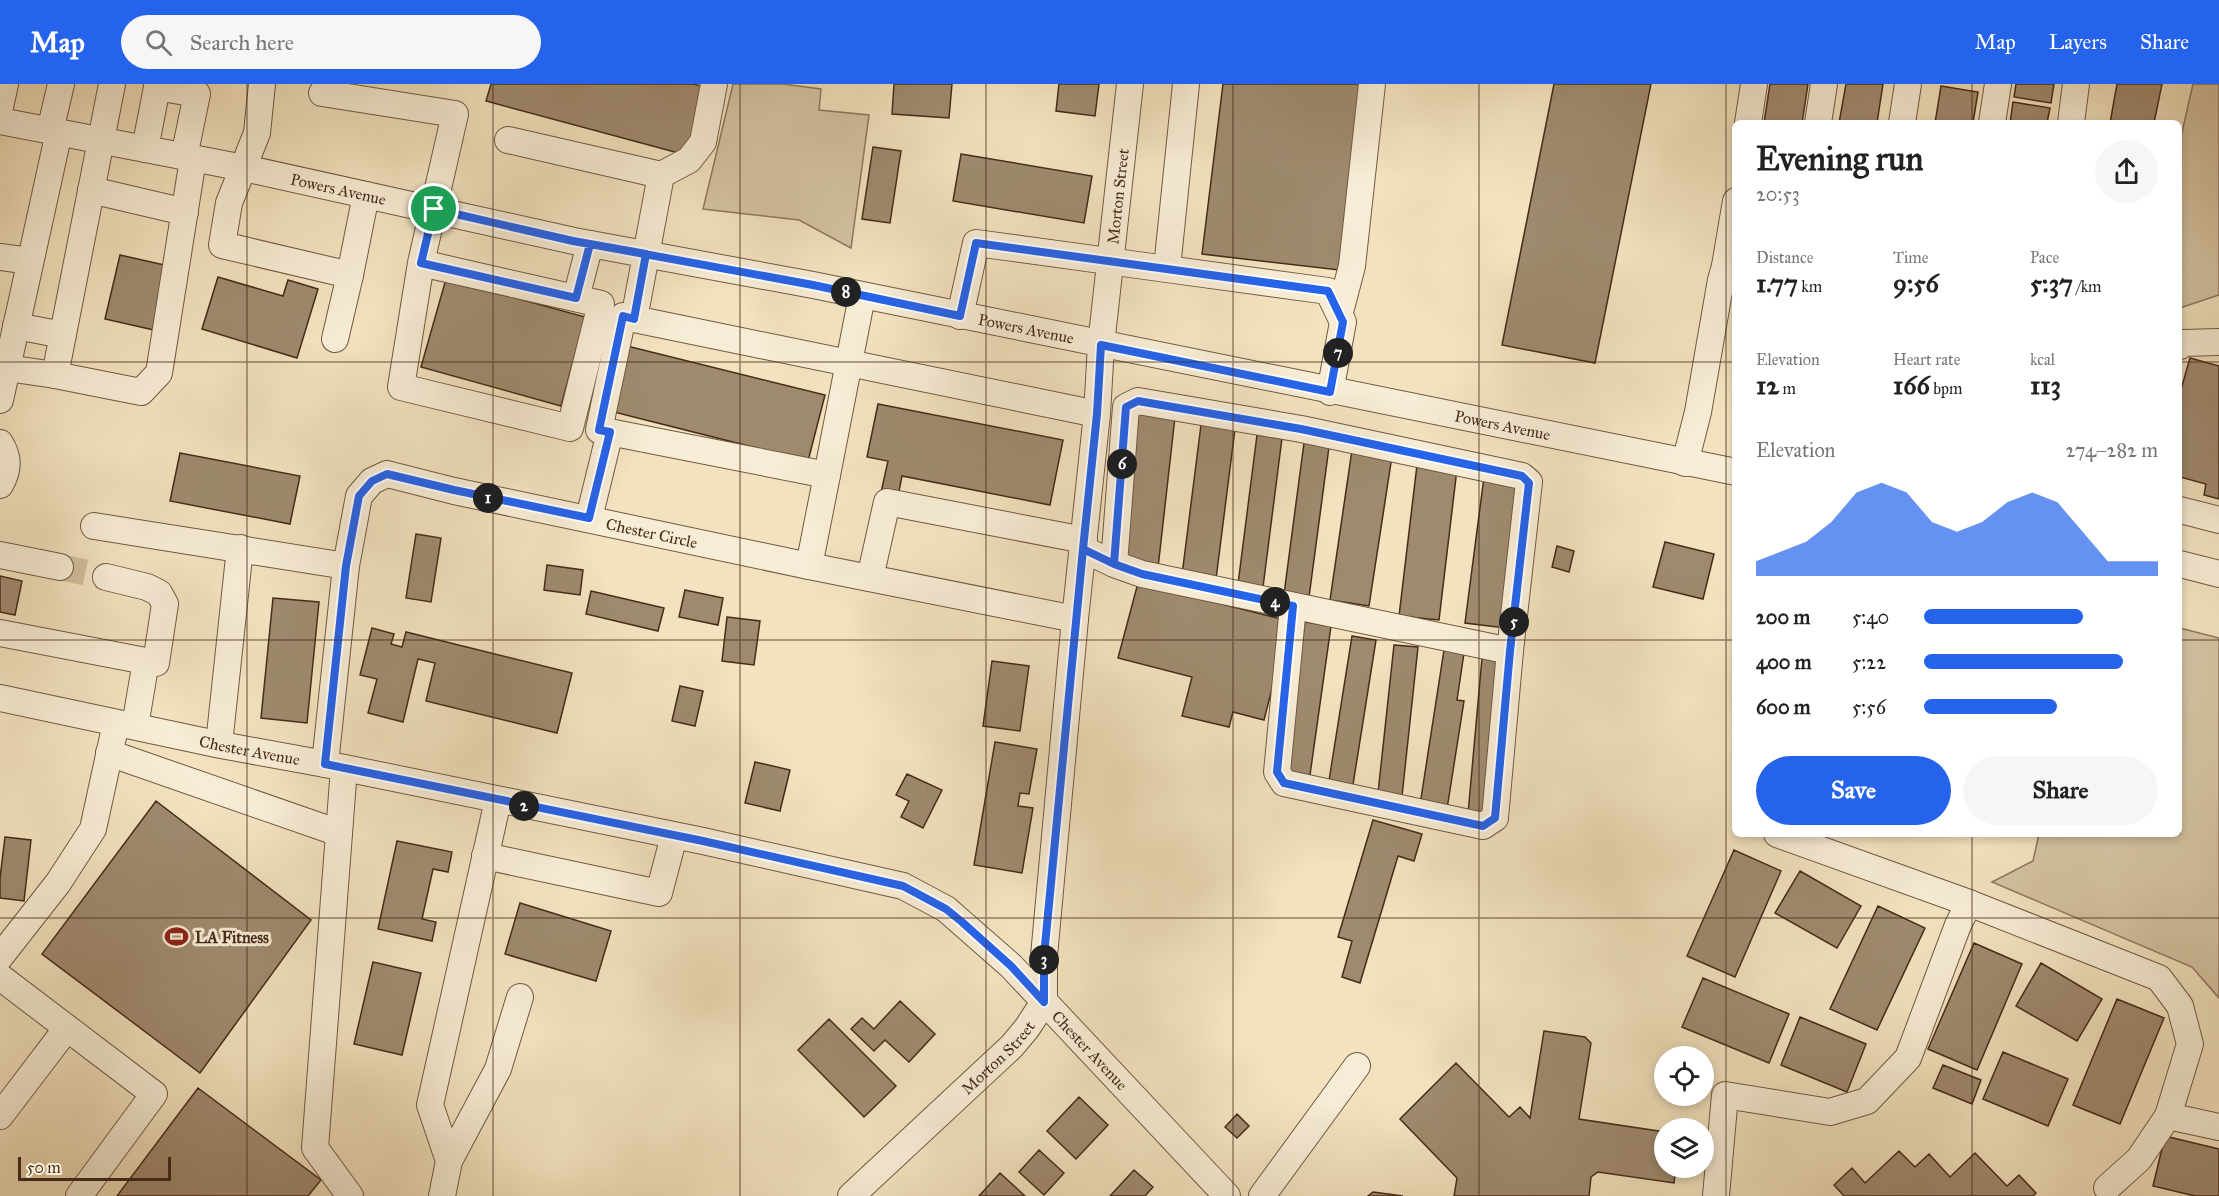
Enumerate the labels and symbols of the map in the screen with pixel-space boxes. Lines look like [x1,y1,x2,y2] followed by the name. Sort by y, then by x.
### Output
[1103,147,1132,245] street label: Morton Street
[289,169,388,209] street label: Powers Avenue
[408,183,459,234] pin
[831,277,861,307] pin: 8
[977,309,1076,347] street label: Powers Avenue
[1323,338,1353,368] pin: 7
[1453,406,1552,444] street label: Powers Avenue
[1107,449,1137,479] pin: 6
[473,483,503,513] pin: 1
[604,514,700,552] street label: Chester Circle
[1260,587,1290,617] pin: 4
[1499,607,1529,637] pin: 5
[197,731,302,769] street label: Chester Avenue
[509,791,539,821] pin: 2
[164,924,190,950] sports icon: LA Fitness
[195,928,269,947] place label: LA Fitness
[1029,945,1059,975] pin: 3
[1048,1006,1132,1094] street label: Chester Avenue
[957,1017,1039,1098] street label: Morton Street
[18,1154,171,1182] scale bar

